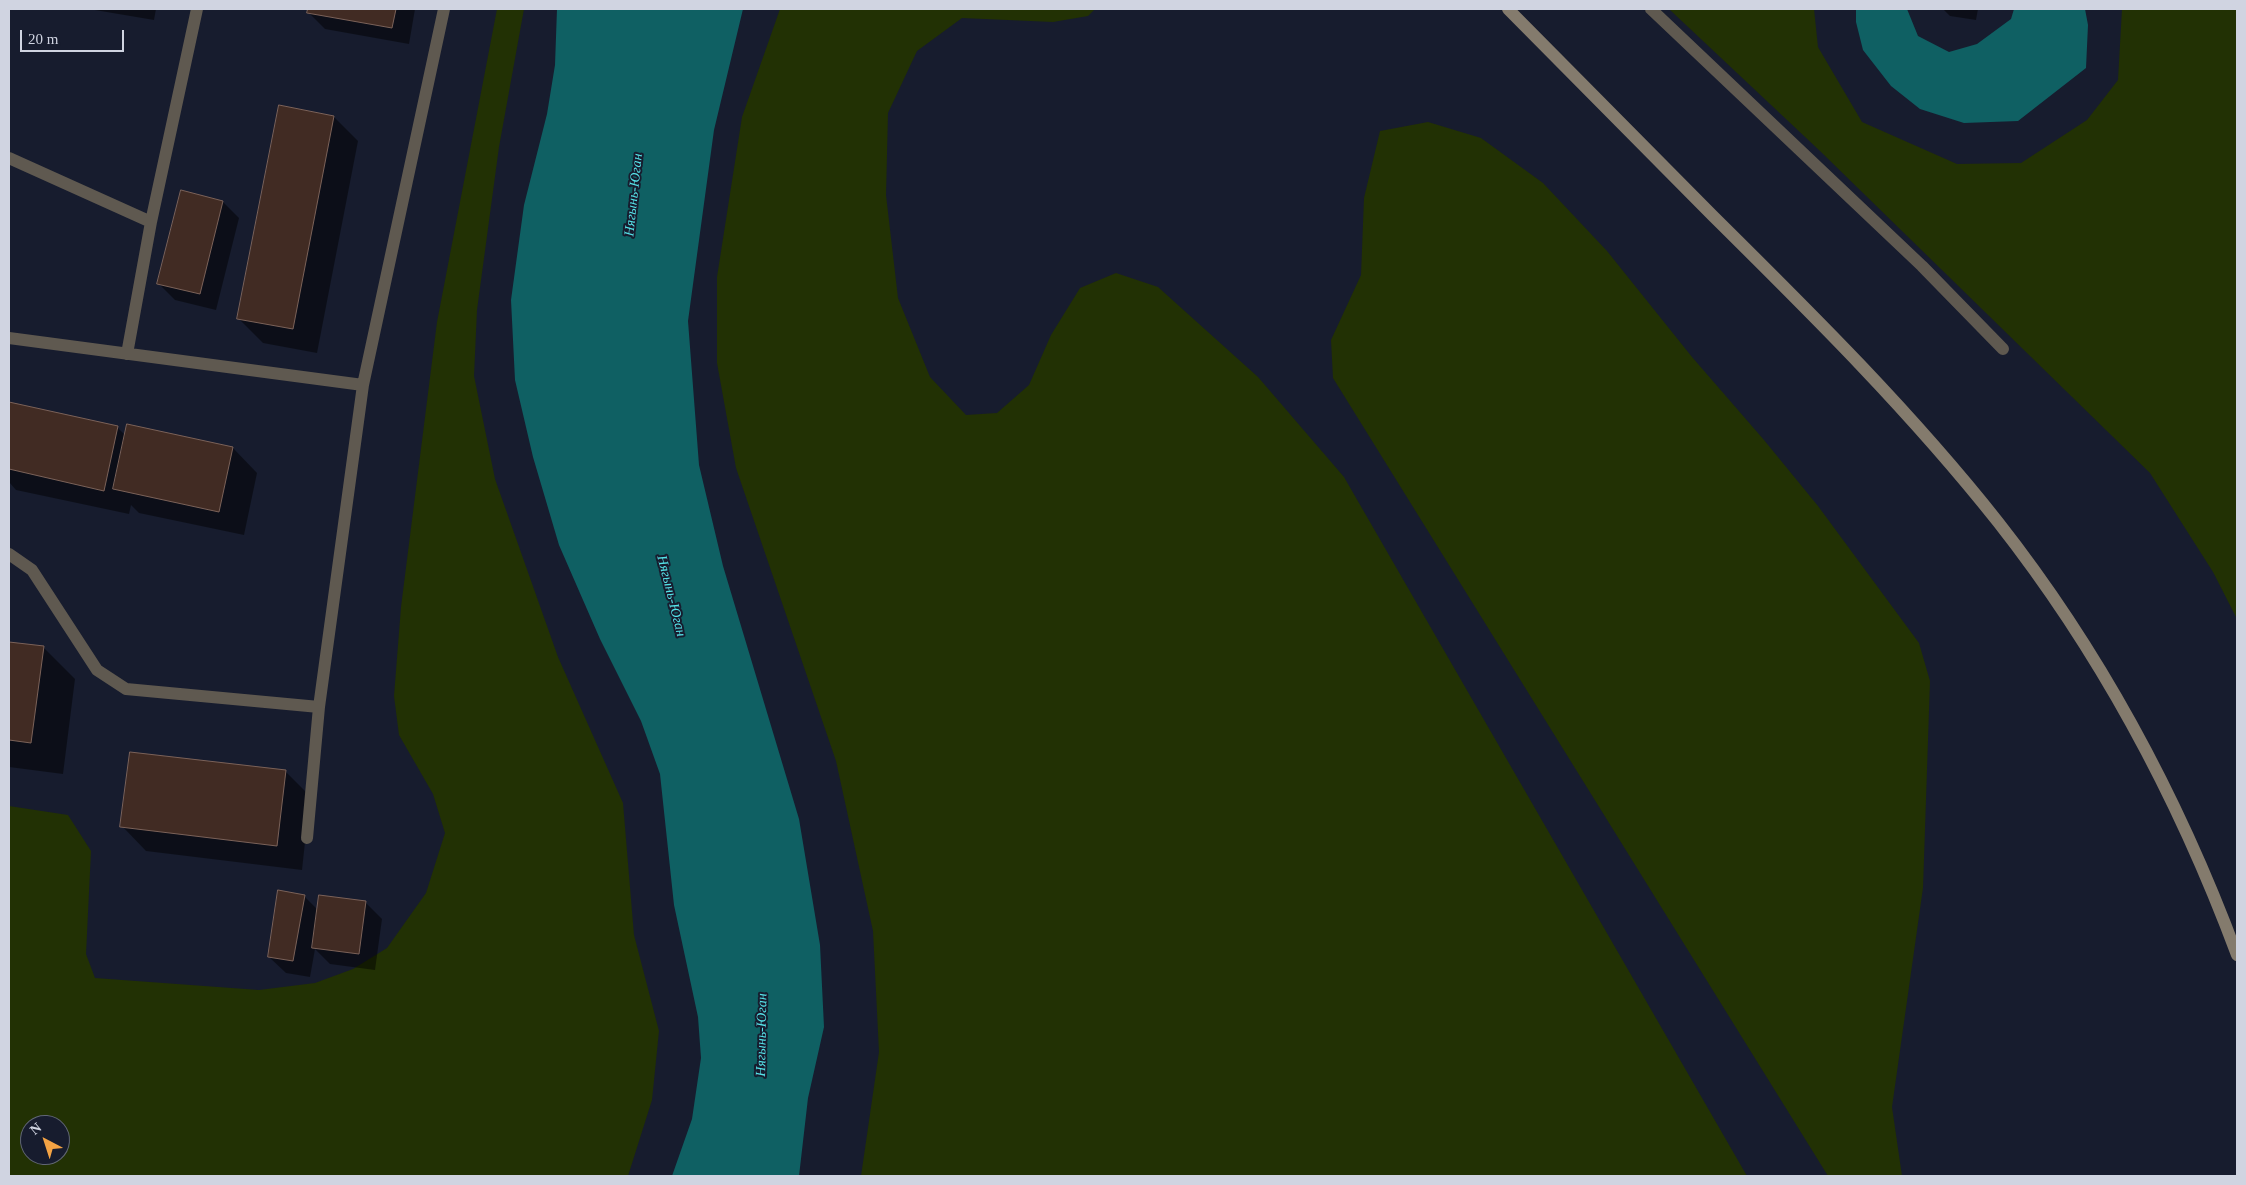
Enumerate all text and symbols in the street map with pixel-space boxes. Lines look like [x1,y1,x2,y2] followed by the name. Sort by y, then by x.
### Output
[22,20,126,52] scale bar
[28,31,58,47] text: 20 m
[621,153,647,237] water label: Нягынь-Юган
[653,554,689,638] water label: Нягынь-Юган
[753,993,771,1077] water label: Нягынь-Юган
[20,1115,70,1165] north arrow
[27,1120,44,1138] text: N

